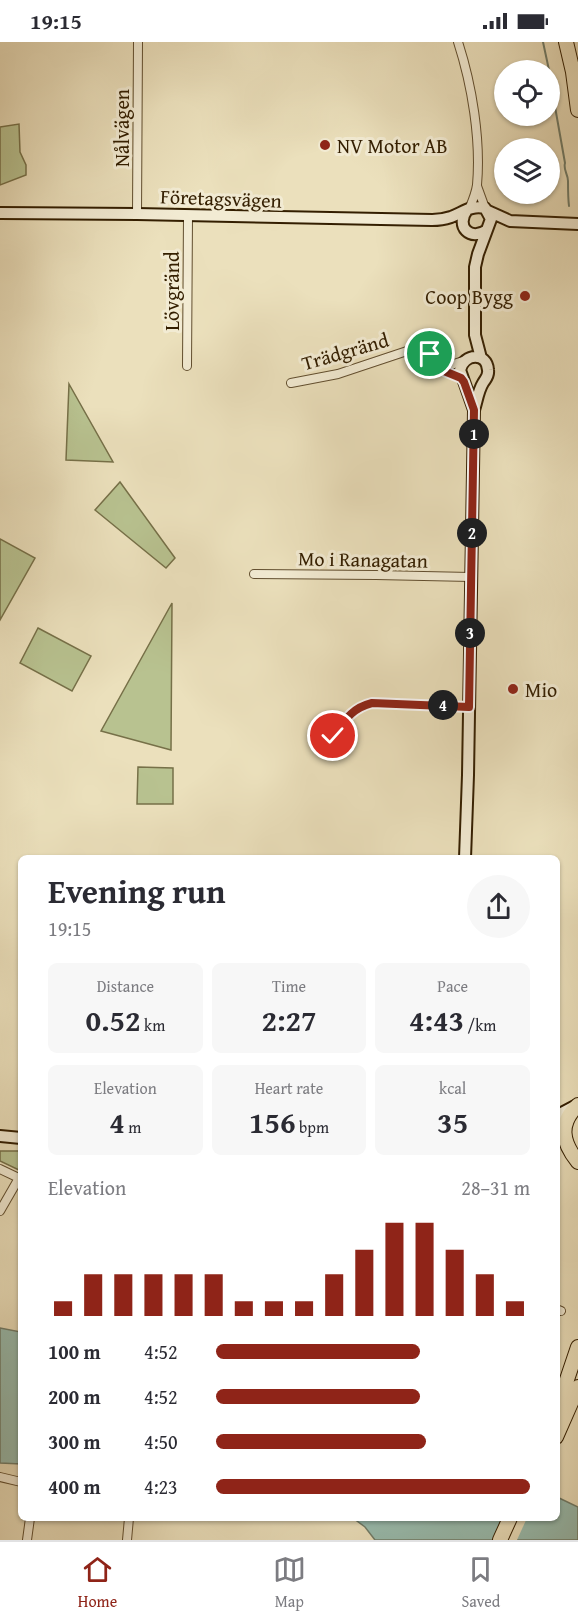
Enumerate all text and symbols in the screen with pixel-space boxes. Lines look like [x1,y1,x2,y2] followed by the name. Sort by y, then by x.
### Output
[30,5,82,37] text: 19:15
[494,60,560,204] map controls
[494,60,560,126] button: locate
[107,89,136,167] street label: Nålvägen
[337,131,448,160] place label: NV Motor AB
[318,138,332,152] marker: NV Motor AB
[494,138,560,204] button: layers
[160,181,282,215] street label: Företagsvägen
[157,251,186,331] street label: Lövgränd
[425,282,513,311] place label: Coop Bygg
[518,289,532,303] marker: Coop Bygg
[298,325,392,377] street label: Trädgränd
[404,328,455,379] pin
[413,337,446,370] icon: arrive
[459,419,489,449] pin: 1
[470,422,478,446] text: 1
[457,518,487,548] pin: 2
[468,521,476,545] text: 2
[298,543,428,575] street label: Mo i Ranagatan
[455,618,485,648] pin: 3
[466,621,474,645] text: 3
[525,675,557,704] place label: Mio
[506,682,520,696] marker: Mio
[428,690,458,720] pin: 4
[439,693,447,717] text: 4
[307,710,358,761] pin
[316,719,349,752] icon: check
[48,867,225,915] text: Evening run
[467,875,530,938] button: share
[48,914,91,943] text: 19:15
[97,974,154,998] text: Distance
[272,974,306,998] text: Time
[437,974,468,998] text: Pace
[85,998,141,1042] text: 0.52
[261,998,317,1042] text: 2:27
[409,998,464,1042] text: 4:43
[141,1013,165,1037] text: km
[464,1013,496,1037] text: /km
[94,1076,157,1100] text: Elevation
[255,1076,323,1100] text: Heart rate
[439,1076,466,1100] text: kcal
[109,1100,125,1144] text: 4
[249,1100,296,1144] text: 156
[437,1100,468,1144] text: 35
[125,1115,141,1139] text: m
[296,1115,329,1139] text: bpm
[48,1173,126,1202] text: Elevation
[461,1173,530,1202] text: 28–31 m
[48,1337,101,1366] text: 100 m
[144,1337,178,1366] text: 4:52
[48,1382,101,1411] text: 200 m
[144,1382,178,1411] text: 4:52
[48,1427,101,1456] text: 300 m
[144,1427,178,1456] text: 4:50
[48,1472,101,1501] text: 400 m
[144,1472,178,1501] text: 4:23
[78,1553,117,1613] tab: Home
[273,1553,306,1613] tab: Map
[461,1553,500,1613] tab: Saved

